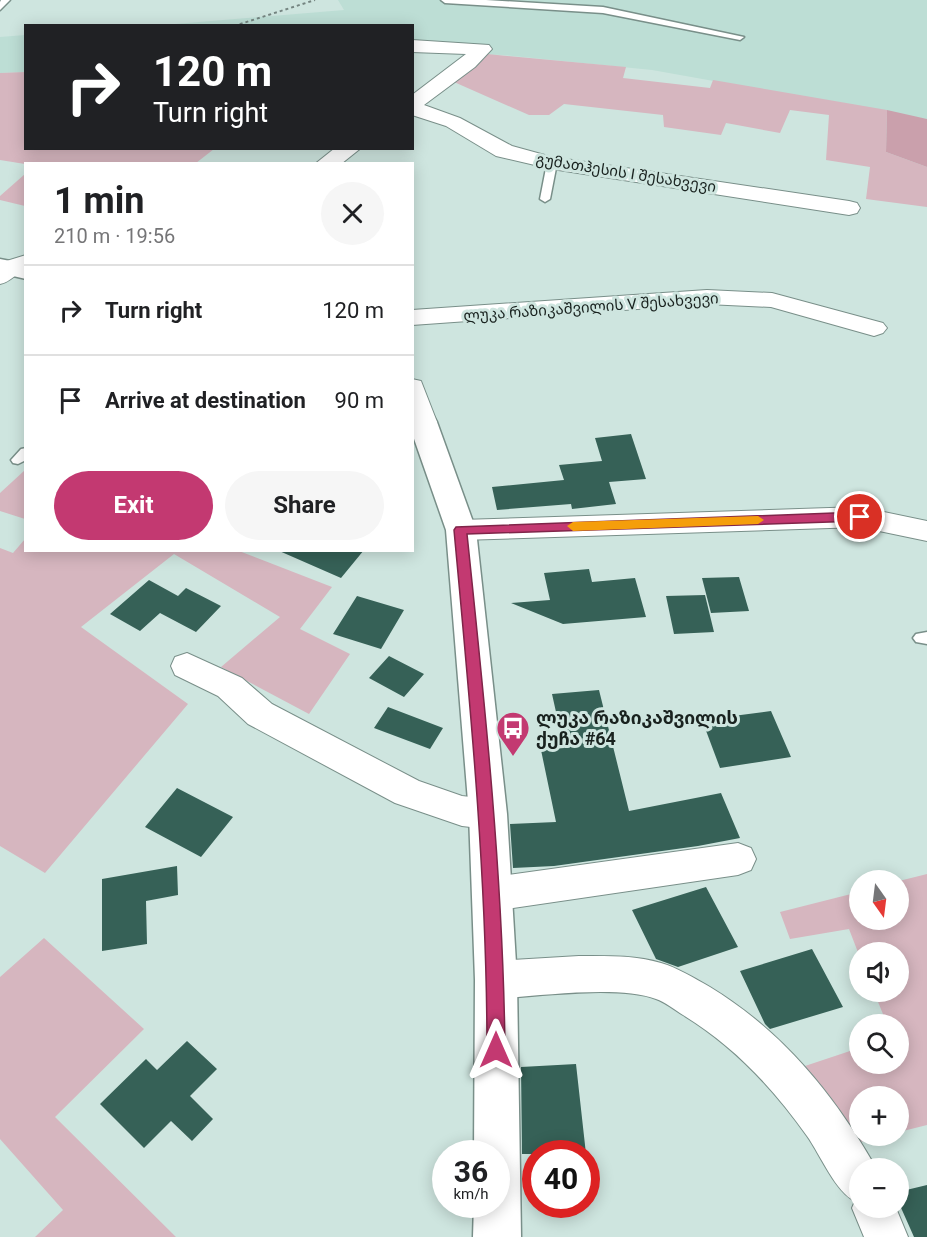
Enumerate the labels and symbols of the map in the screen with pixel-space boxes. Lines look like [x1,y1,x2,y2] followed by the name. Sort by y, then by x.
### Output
[535,150,717,196] street label: გუმათჰესის I შესახვევი
[463,289,719,325] street label: ლუკა რაზიკაშვილის V შესახვევი
[834,491,885,542] pin
[536,707,738,749] place label: ლუკა რაზიკაშვილის ქუჩა #64
[495,710,531,757] bus stop icon: ლუკა რაზიკაშვილის ქუჩა #64
[849,870,909,930] north arrow
[464,1018,528,1082] position arrow
[522,1140,600,1218] speed limit sign: 40

